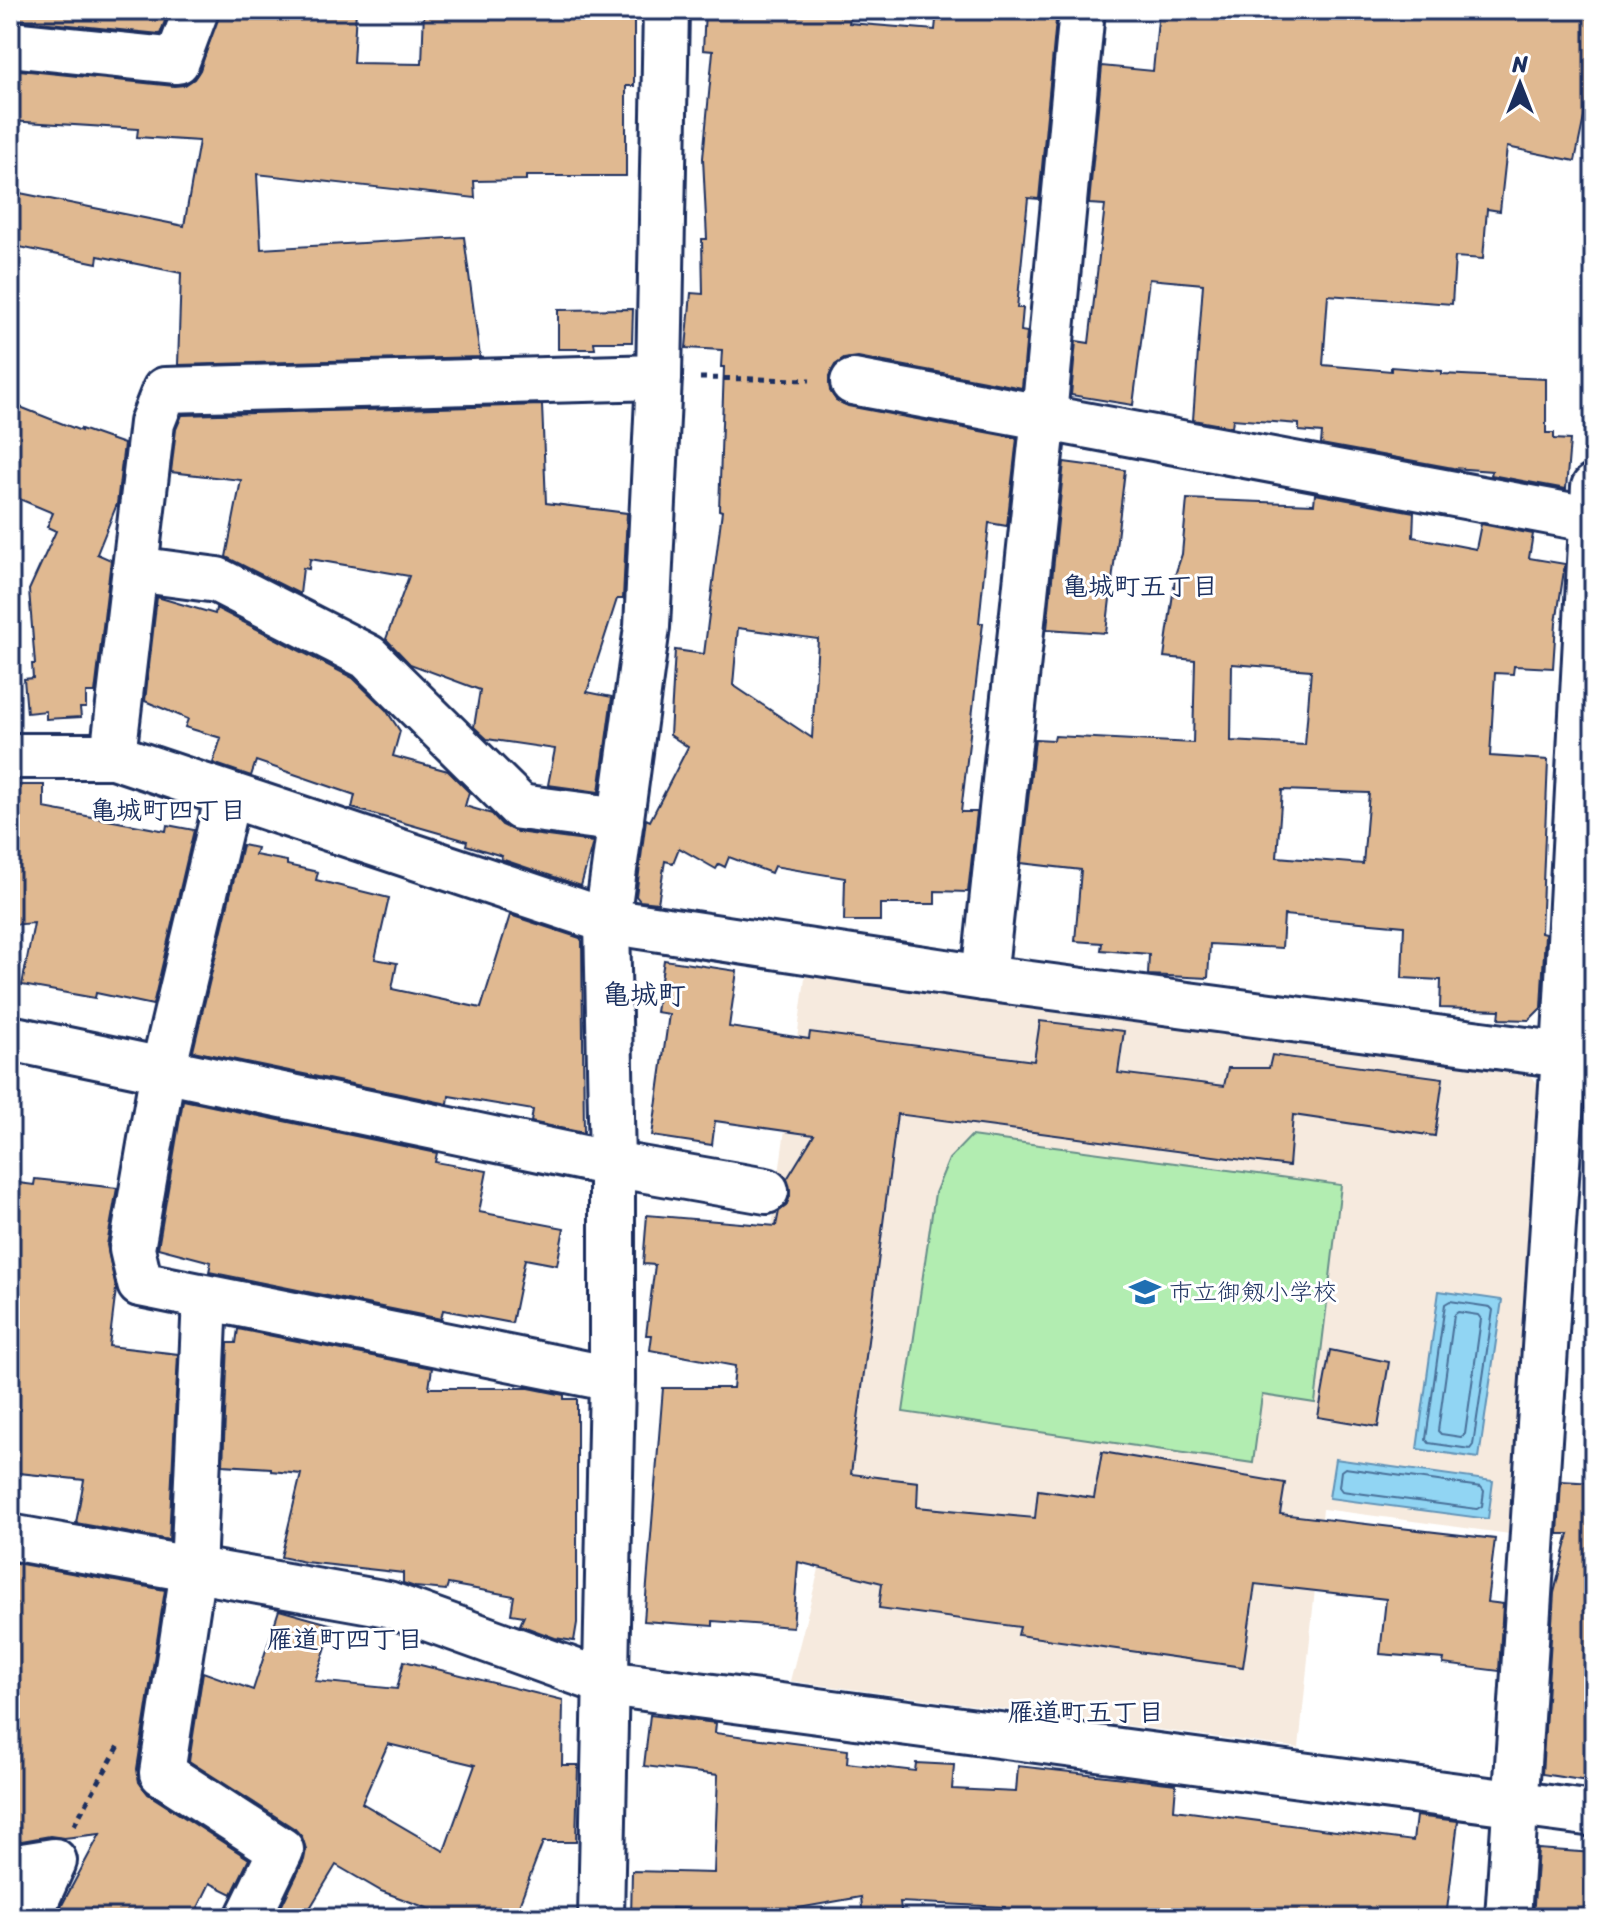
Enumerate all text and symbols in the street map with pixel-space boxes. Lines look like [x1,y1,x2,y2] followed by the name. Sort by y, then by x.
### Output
[1480,44,1560,124] north arrow
[1511,45,1528,84] text: N
[1062,563,1218,609] district label: 亀城町五丁目
[90,787,246,833] district label: 亀城町四丁目
[602,970,686,1019] district label: 亀城町
[1169,1271,1337,1313] place label: 市立御剱小学校
[1128,1275,1162,1309] school or university icon: 市立御剱小学校
[267,1616,423,1662] district label: 雁道町四丁目
[1008,1689,1164,1735] district label: 雁道町五丁目

